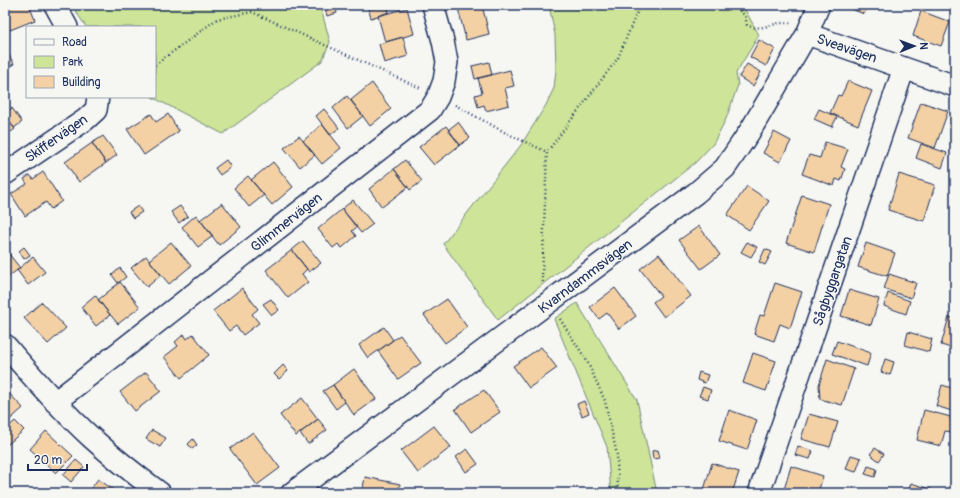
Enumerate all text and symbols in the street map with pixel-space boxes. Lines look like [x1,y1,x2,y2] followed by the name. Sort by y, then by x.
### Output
[26,26,156,98] legend
[894,26,934,66] north arrow
[815,30,879,67] street label: Sveavägen
[62,35,87,50] text: Road
[917,42,930,50] text: N
[62,55,83,70] text: Park
[62,75,101,90] text: Building
[22,111,91,166] street label: Skiffervägen
[247,189,325,256] street label: Glimmervägen
[809,234,856,328] street label: Sågbyggargatan
[535,236,636,317] street label: Kvarndammsvägen
[28,446,87,472] scale bar
[34,453,63,468] text: 20 m

